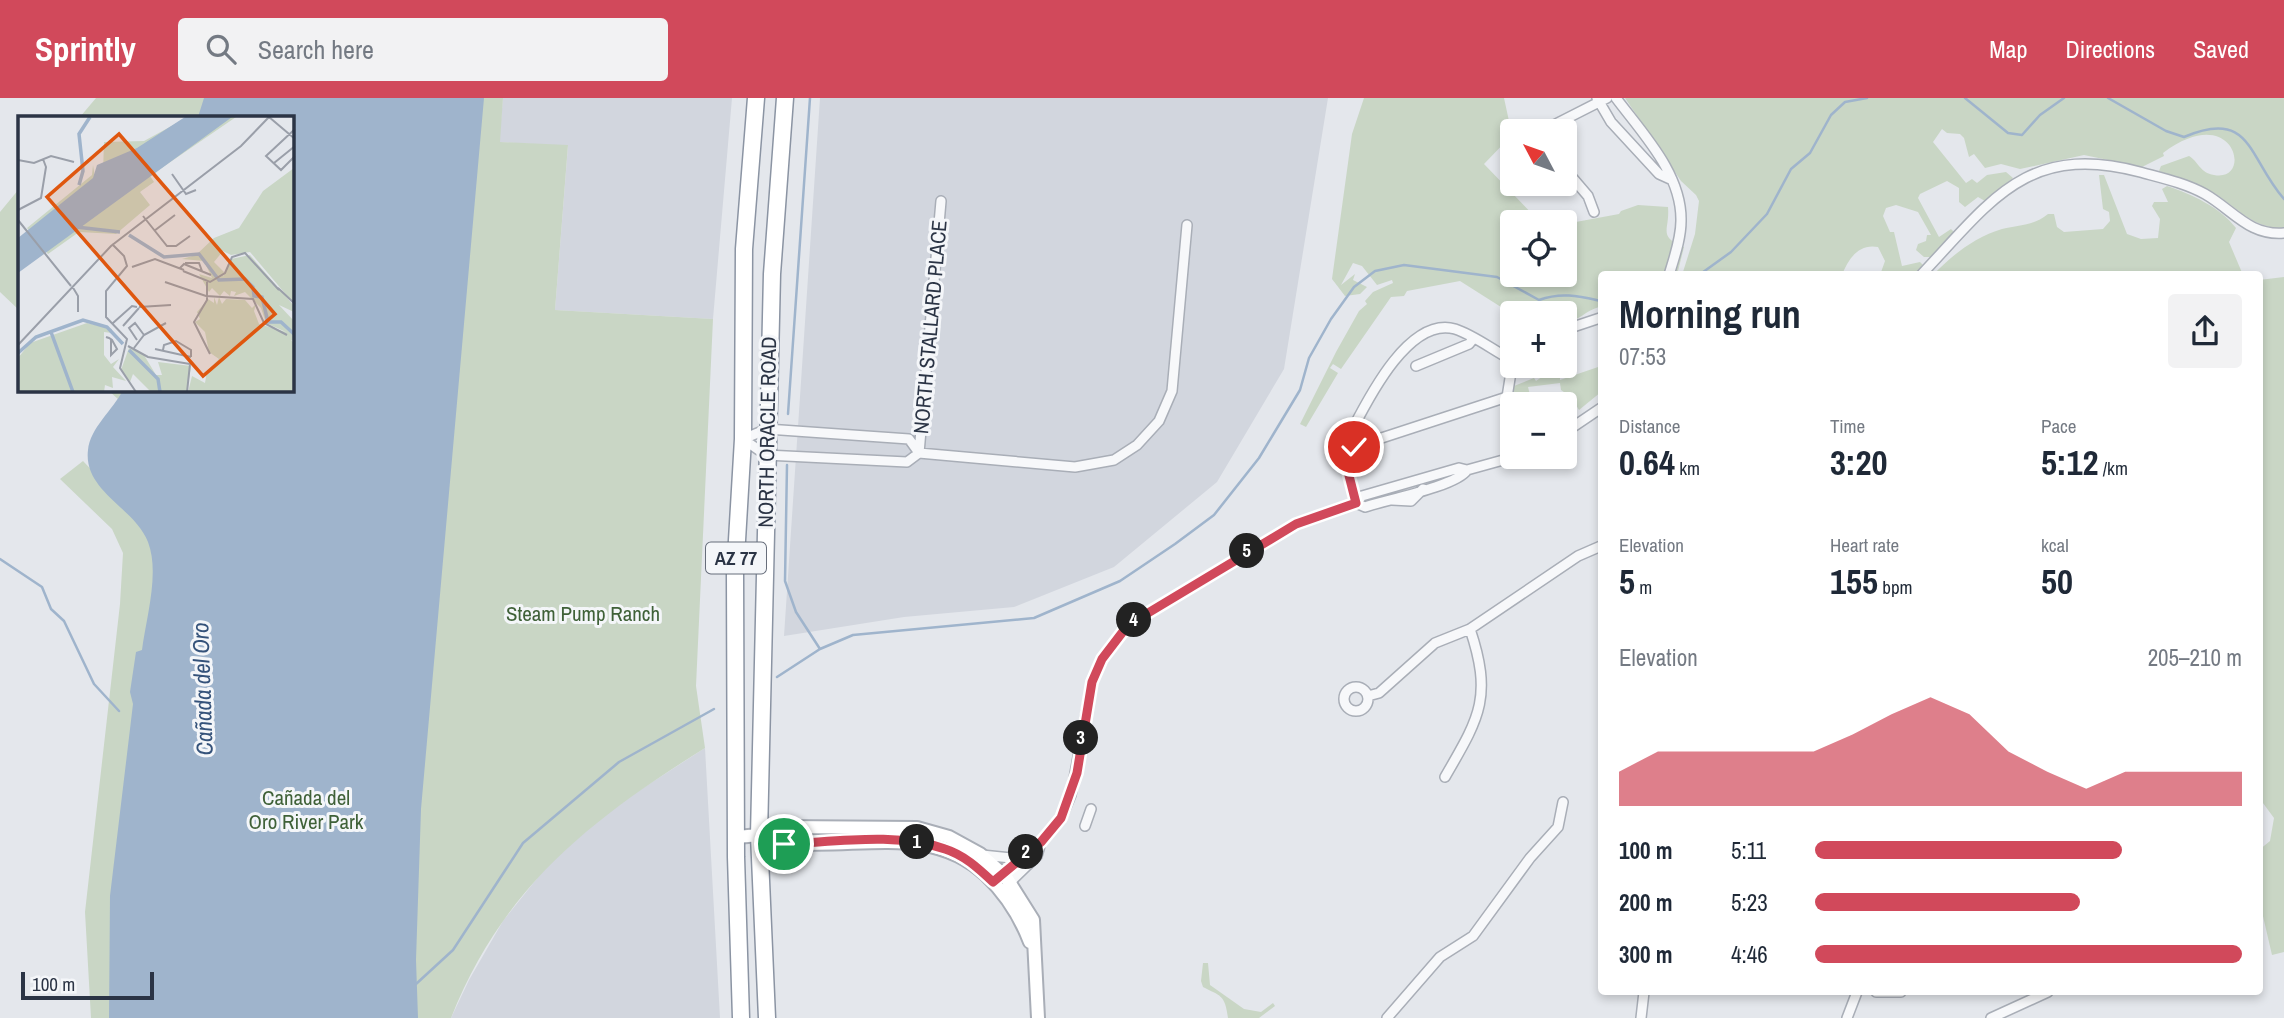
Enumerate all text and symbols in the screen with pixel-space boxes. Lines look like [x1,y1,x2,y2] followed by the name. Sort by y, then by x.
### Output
[178,18,668,81] search box
[35,27,136,71] text: Sprintly
[202,30,240,68] icon: search
[258,32,374,67] text: Search here
[1989,33,2027,65] text: Map
[2065,33,2155,65] text: Directions
[2193,33,2249,65] text: Saved
[18,116,294,392] inset map
[1500,119,1577,196] north arrow
[1500,119,1577,469] map controls
[1500,210,1577,287] button: locate
[906,219,954,435] street label: NORTH STALLARD PLACE
[1619,289,1801,340] text: Morning run
[2168,294,2242,368] button: share
[1500,301,1577,378] button: +
[751,336,783,528] street label: NORTH ORACLE ROAD
[1619,341,1666,372] text: 07:53
[1500,392,1577,469] button: −
[1619,413,1680,439] text: Distance
[1830,413,1865,439] text: Time
[2041,413,2077,439] text: Pace
[1324,417,1384,477] pin
[1335,428,1373,466] icon: check
[1619,439,1675,486] text: 0.64
[1830,439,1887,486] text: 3:20
[2041,439,2098,486] text: 5:12
[1675,455,1700,481] text: km
[2098,455,2128,481] text: /km
[1619,532,1684,558] text: Elevation
[1830,532,1899,558] text: Heart rate
[2041,532,2069,558] text: kcal
[1230,533,1264,568] pin: 5
[1242,537,1251,563] text: 5
[706,542,766,573] road number: AZ 77
[1619,558,1635,605] text: 5
[1830,558,1878,605] text: 155
[2041,558,2073,605] text: 50
[1635,574,1652,600] text: m
[1878,574,1913,600] text: bpm
[506,599,660,628] park label: Steam Pump Ranch
[1116,602,1152,638] pin: 4
[1129,606,1138,632] text: 4
[184,622,220,756] water label: Cañada del Oro
[1619,642,1698,673] text: Elevation
[2148,642,2242,673] text: 205–210 m
[1064,720,1098,756] pin: 3
[1076,724,1085,750] text: 3
[249,783,364,836] park label: Cañada del Oro River Park
[754,814,814,874] pin
[900,824,934,860] pin: 1
[765,825,803,863] icon: arrive
[912,828,921,854] text: 1
[1009,834,1044,870] pin: 2
[1619,835,1672,866] text: 100 m
[1731,835,1766,866] text: 5:11
[1021,838,1030,864] text: 2
[1619,887,1672,918] text: 200 m
[1731,887,1768,918] text: 5:23
[1619,939,1672,970] text: 300 m
[1731,939,1768,970] text: 4:46
[21,969,154,1001] scale bar
[32,971,75,997] text: 100 m

